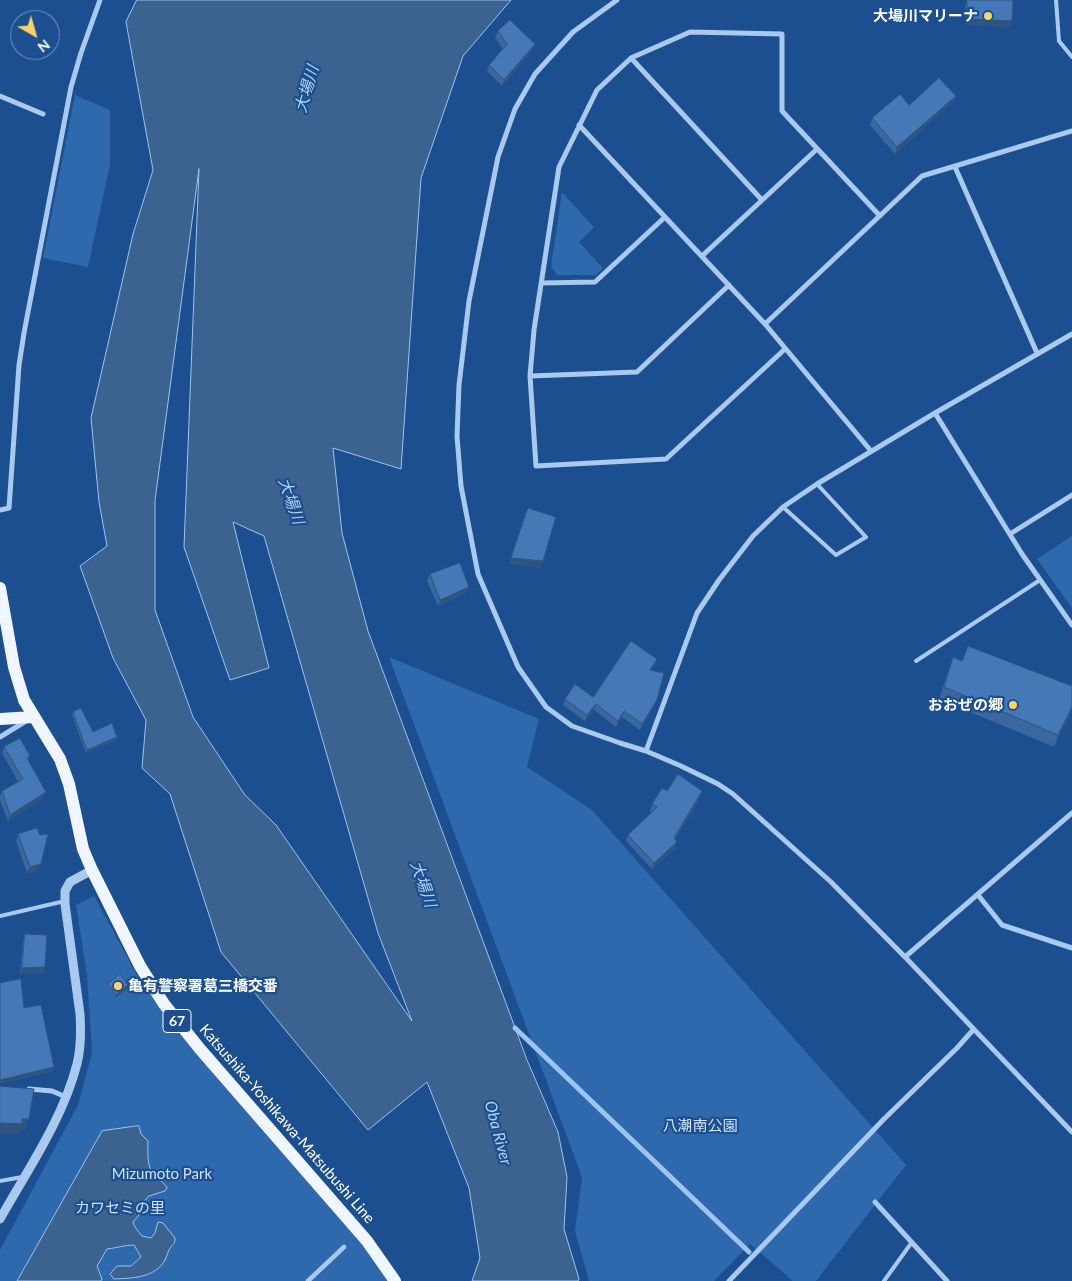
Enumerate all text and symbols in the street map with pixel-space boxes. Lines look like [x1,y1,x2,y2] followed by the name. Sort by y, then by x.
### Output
[873,7,978,25] place label: 大場川マリーナ
[10,10,60,60] north arrow
[982,10,994,22] marker: 大場川マリーナ
[34,36,53,56] text: N
[291,63,323,115] water label: 大場川
[274,475,308,527] water label: 大場川
[928,696,1003,714] place label: おおぜの郷
[1007,699,1019,711] marker: おおぜの郷
[406,858,440,910] water label: 大場川
[128,977,278,995] place label: 亀有警察署葛三橋交番
[112,980,124,992] marker: 亀有警察署葛三橋交番
[163,1009,191,1032] road number: 67
[196,1021,378,1227] street label: Katsushika-Yoshikawa-Matsubushi Line
[480,1099,516,1167] water label: Oba River
[663,1117,737,1135] park label: 八潮南公園
[112,1165,212,1183] park label: Mizumoto Park
[75,1199,165,1217] park label: カワセミの里

